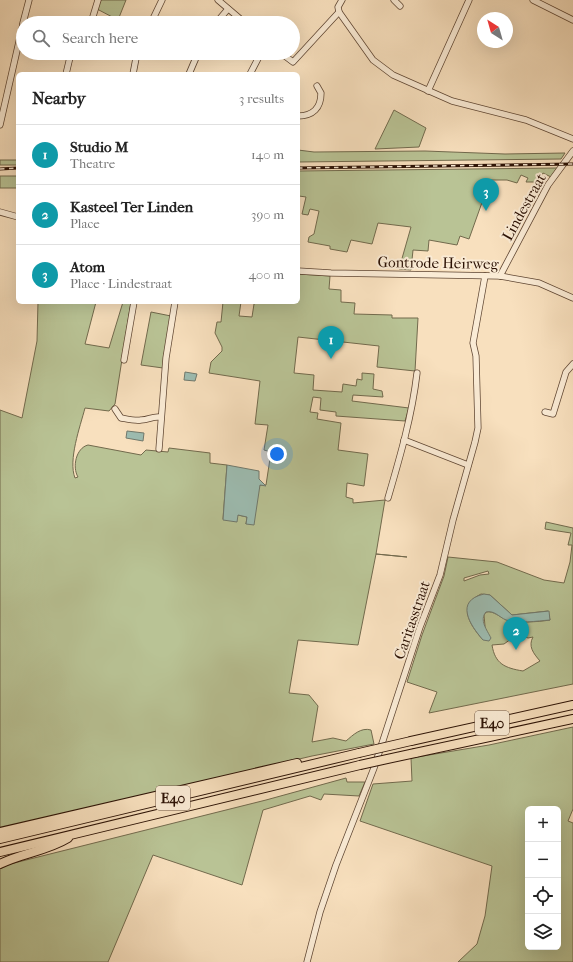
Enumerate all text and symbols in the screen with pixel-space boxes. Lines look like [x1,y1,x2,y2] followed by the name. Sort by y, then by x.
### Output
[477,12,513,48] north arrow
[16,16,300,60] search box
[30,27,52,49] icon: search
[62,29,138,47] text: Search here
[32,88,86,108] text: Nearby
[239,91,284,106] text: 3 results
[70,138,129,156] text: Studio M
[43,147,47,162] text: 1
[251,147,284,162] text: 140 m
[70,156,115,171] text: Theatre
[498,170,550,244] street label: Lindestraat
[473,178,499,211] pin: 3
[70,198,193,216] text: Kasteel Ter Linden
[42,207,48,222] text: 2
[251,207,284,222] text: 390 m
[70,216,100,231] text: Place
[377,253,500,273] street label: Gontrode Heirweg
[70,258,105,276] text: Atom
[42,267,48,282] text: 3
[248,267,284,282] text: 400 m
[70,276,172,291] text: Place · Lindestraat
[318,326,344,359] pin: 1
[267,444,287,464] your location
[390,578,434,662] street label: Caritasstraat
[503,617,529,650] pin: 2
[475,711,509,735] road number: E40
[156,786,190,810] road number: E40
[525,806,561,950] map controls
[525,806,561,842] button: +
[525,842,561,878] button: −
[525,878,561,914] button: locate
[525,914,561,950] button: layers

